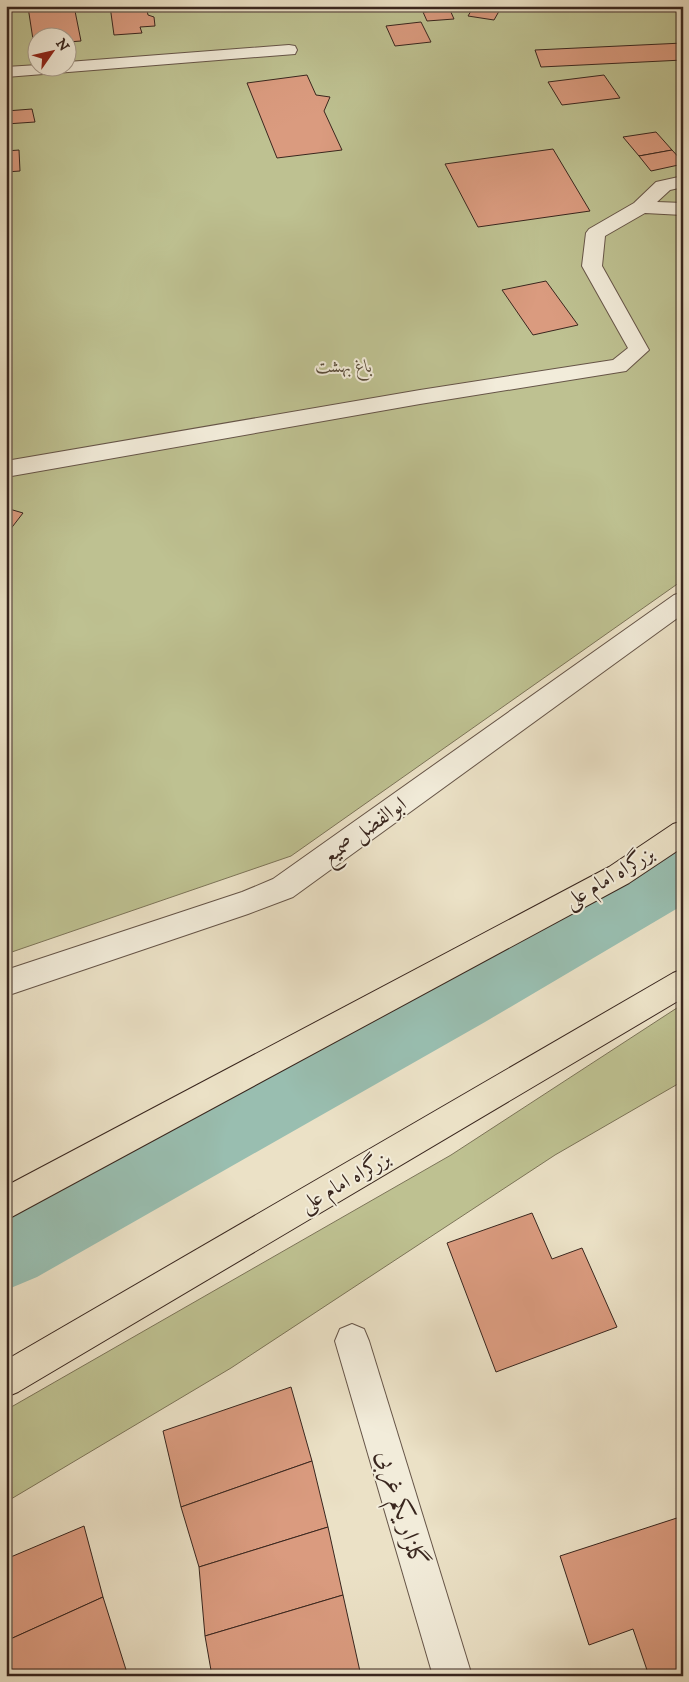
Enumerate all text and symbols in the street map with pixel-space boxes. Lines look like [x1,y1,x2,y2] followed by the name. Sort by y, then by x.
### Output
[28,28,78,78] north arrow
[51,35,73,56] text: N
[316,356,373,381] park label: باغ بهشت
[317,792,415,874] street label: ابوالفضل صمیع
[559,839,662,918] street label: بزرگراه امام علی
[295,1144,398,1222] street label: بزرگراه امام علی
[362,1446,434,1573] street label: گلزار یکم غربی

